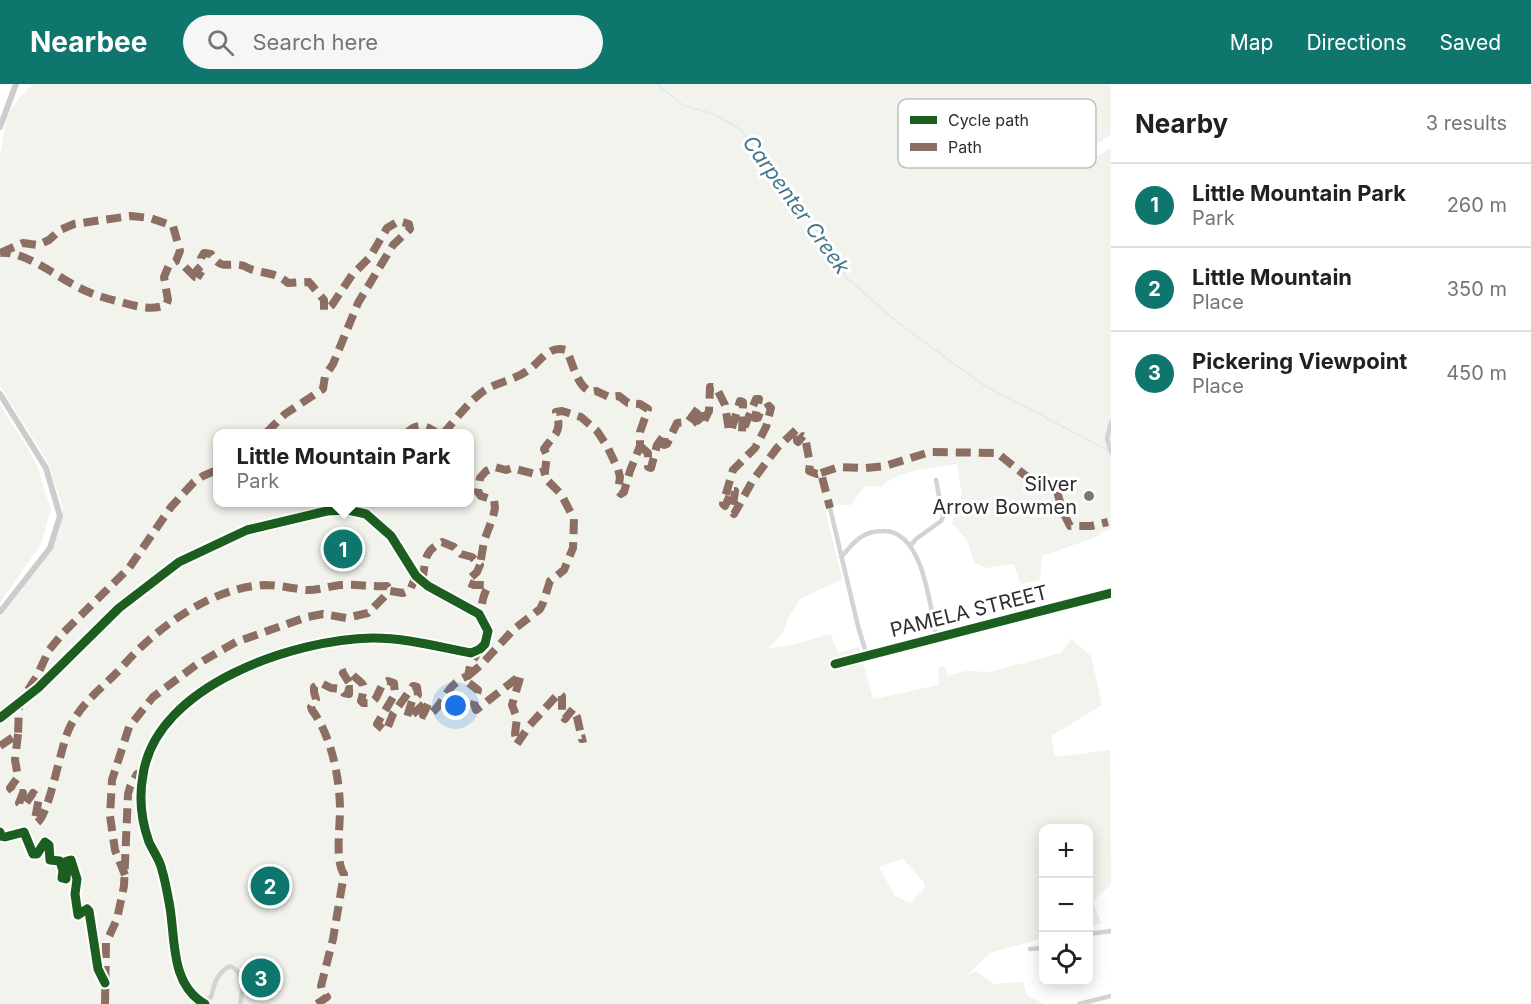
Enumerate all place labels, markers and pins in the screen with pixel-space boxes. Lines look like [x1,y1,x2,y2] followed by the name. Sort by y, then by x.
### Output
[932,472,1077,519] place label: Silver Arrow Bowmen
[1082,489,1096,503] marker: Silver Arrow Bowmen
[324,526,362,572] pin: 1
[250,864,290,908] pin: 2
[242,956,280,1000] pin: 3

